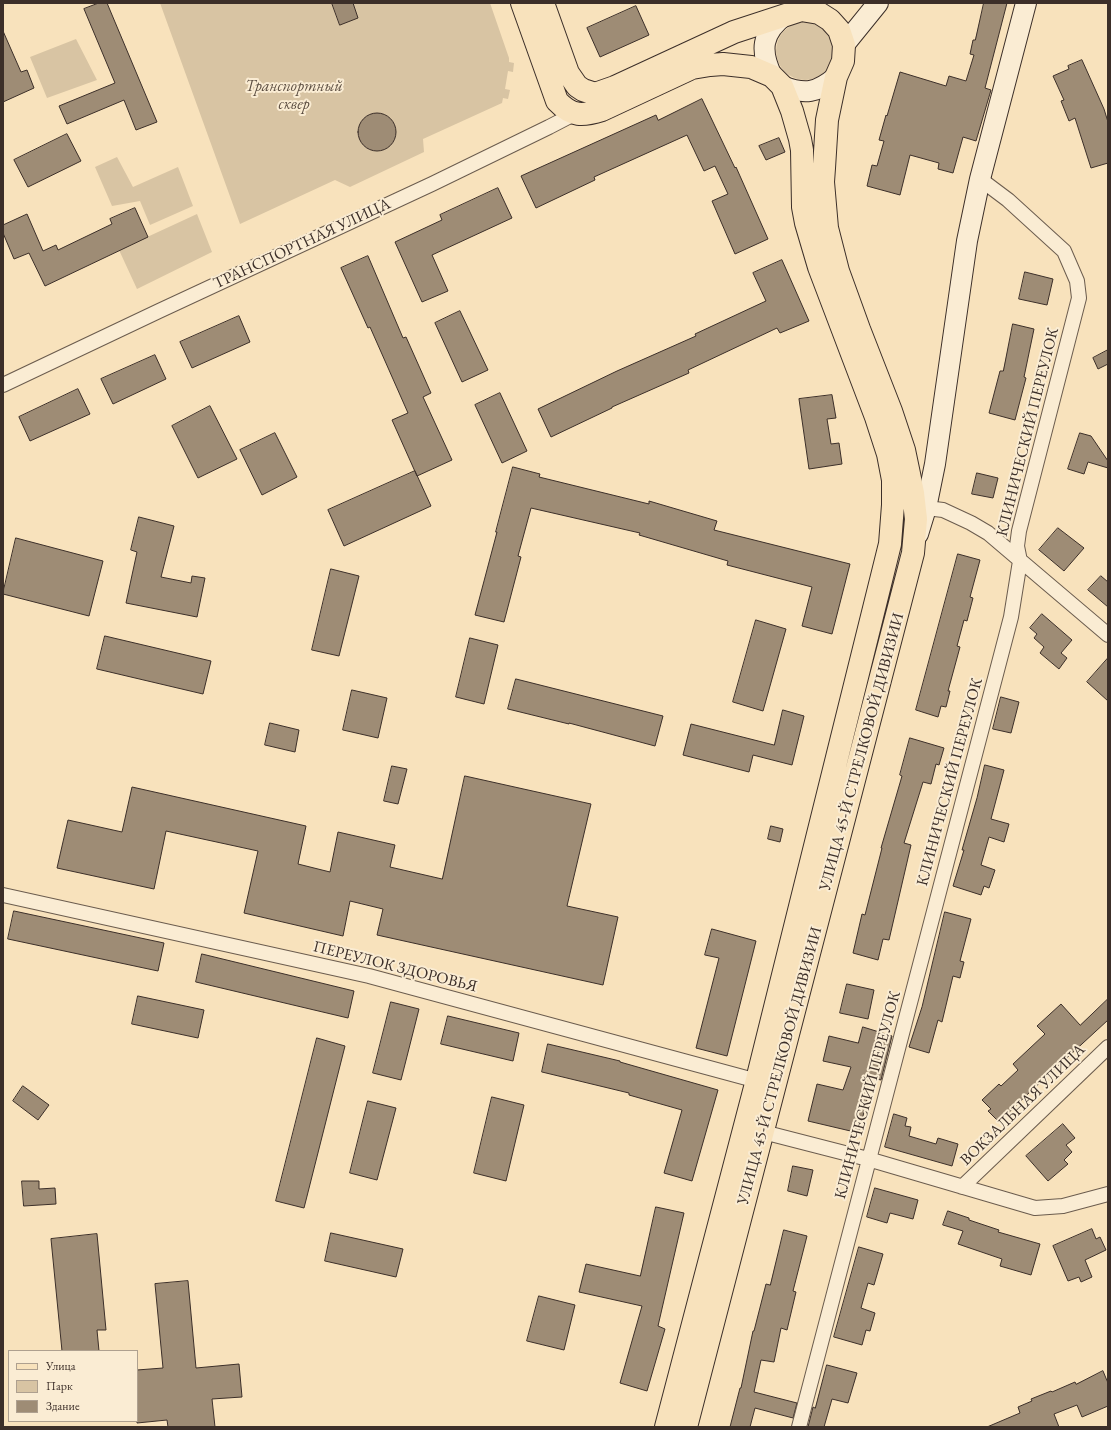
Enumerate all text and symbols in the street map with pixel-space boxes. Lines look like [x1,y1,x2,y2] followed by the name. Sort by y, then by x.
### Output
[245,77,343,115] park label: Транспортный сквер
[210,194,394,294] street label: ТРАНСПОРТНАЯ УЛИЦА
[993,326,1063,538] street label: КЛИНИЧЕСКИЙ ПЕРЕУЛОК
[816,611,908,893] street label: УЛИЦА 45-Й СТРЕЛКОВОЙ ДИВИЗИИ
[913,676,987,888] street label: КЛИНИЧЕСКИЙ ПЕРЕУЛОК
[734,925,826,1207] street label: УЛИЦА 45-Й СТРЕЛКОВОЙ ДИВИЗИИ
[311,937,479,997] street label: ПЕРЕУЛОК ЗДОРОВЬЯ
[831,989,905,1201] street label: КЛИНИЧЕСКИЙ ПЕРЕУЛОК
[957,1040,1089,1170] street label: ВОКЗАЛЬНАЯ УЛИЦА
[8,1350,138,1422] legend
[46,1358,76,1374] text: Улица
[46,1378,73,1394] text: Парк
[46,1398,80,1414] text: Здание

